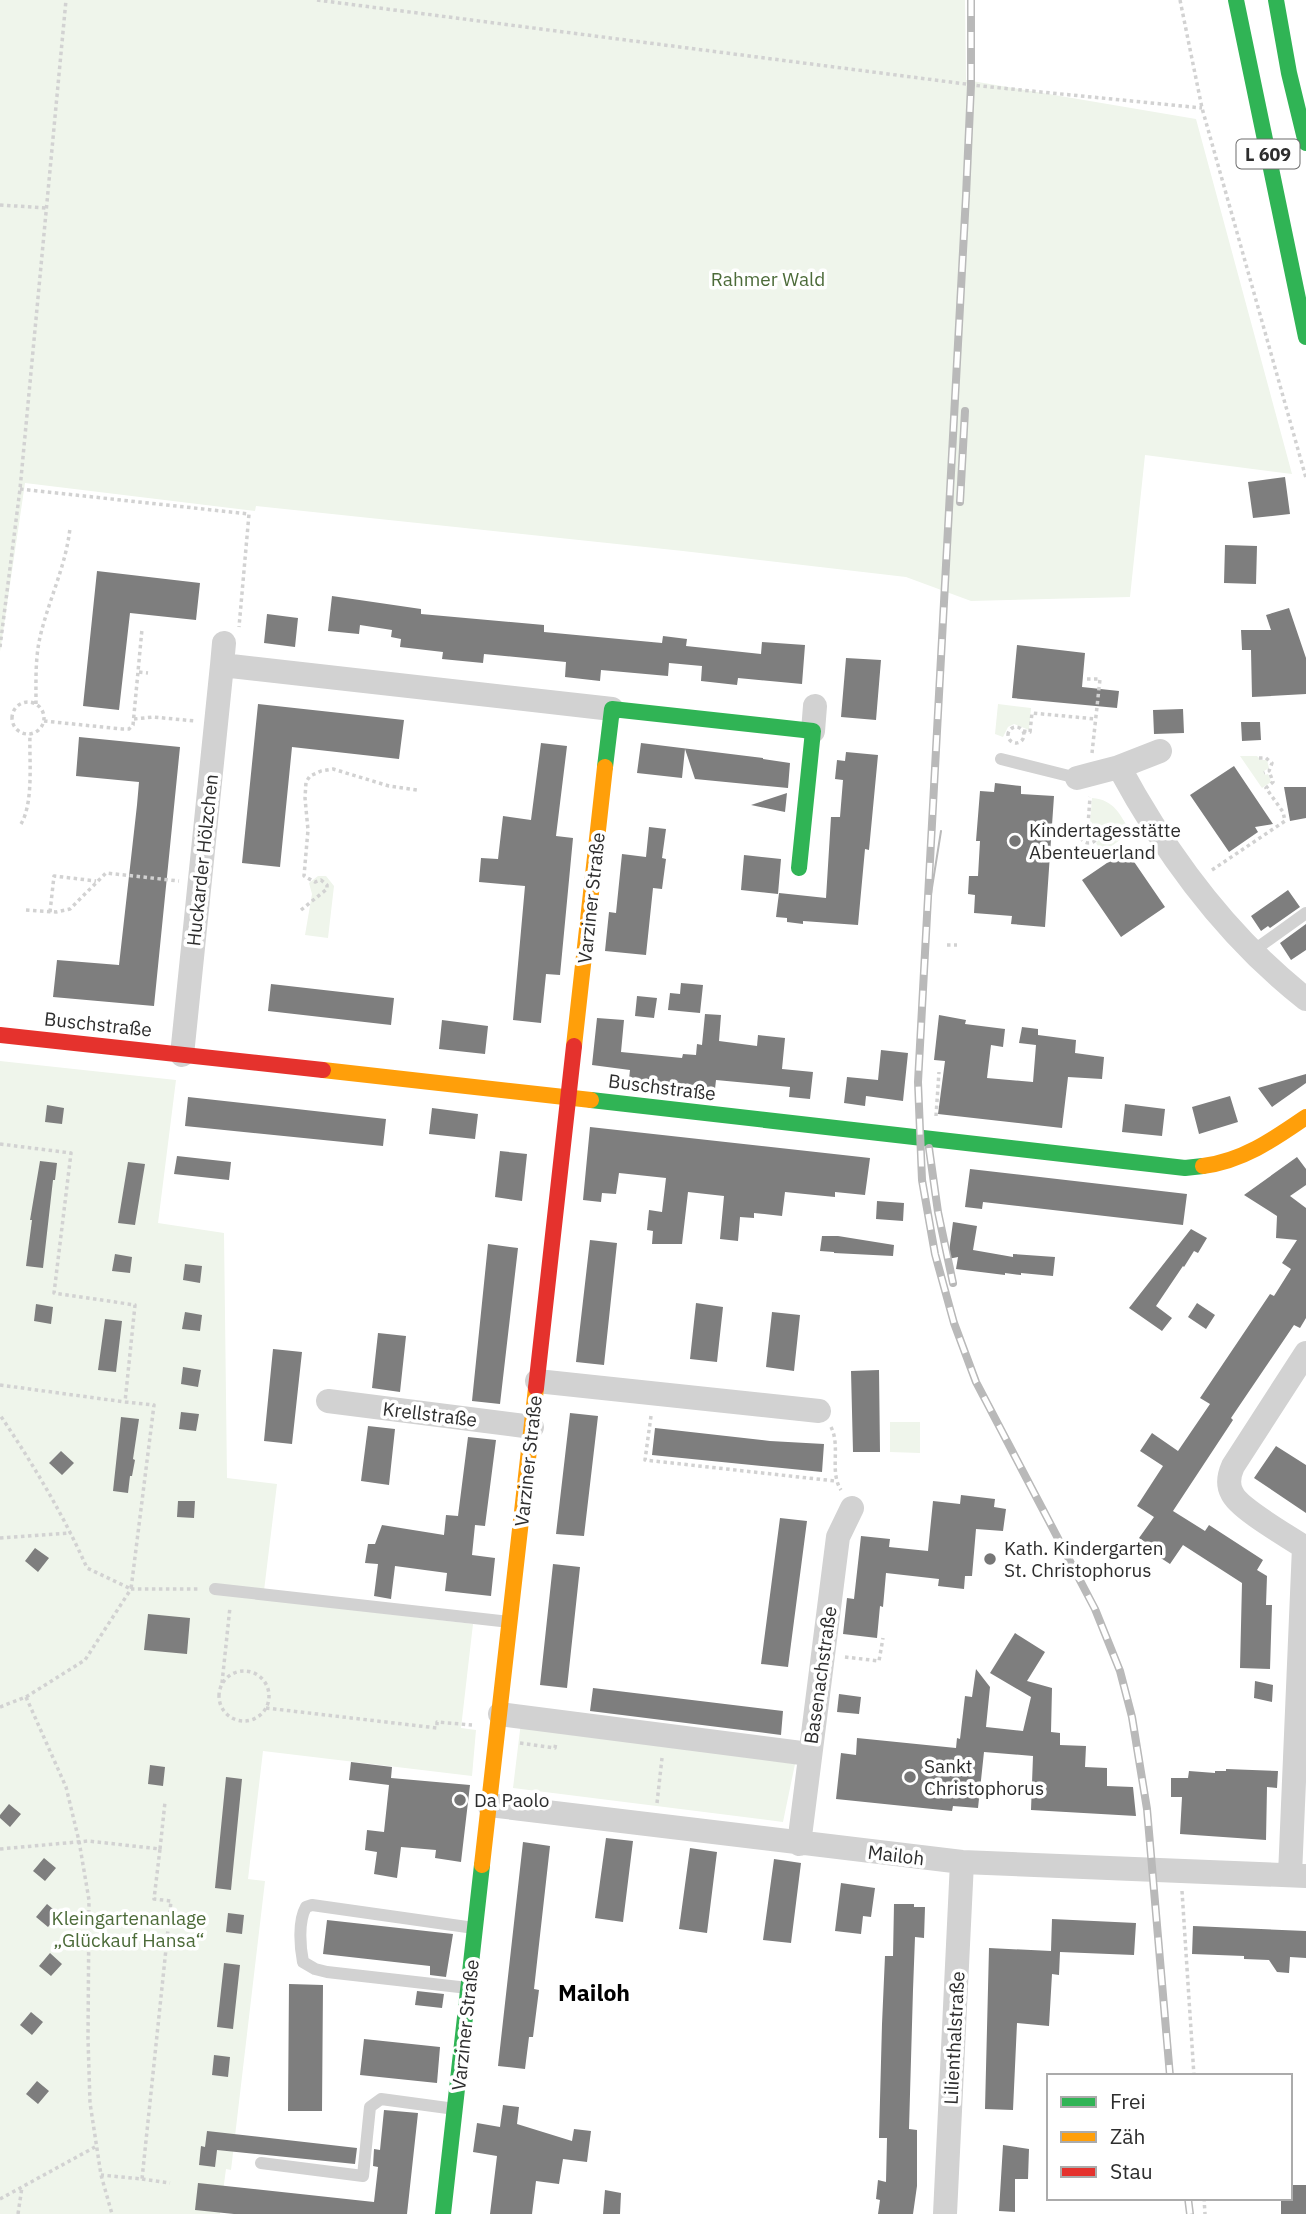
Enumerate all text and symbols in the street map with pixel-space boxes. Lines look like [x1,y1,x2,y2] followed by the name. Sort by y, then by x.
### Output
[1236,140,1300,168] road number: L 609
[711,267,825,291] park label: Rahmer Wald
[181,773,223,947] street label: Huckarder Hölzchen
[1029,818,1181,864] place label: Kindertagesstätte Abenteuerland
[572,831,610,965] street label: Varziner Straße
[1007,833,1023,849] marker: Kindertagesstätte Abenteuerland
[43,1006,153,1042] street label: Buschstraße
[607,1068,717,1106] street label: Buschstraße
[509,1394,547,1528] street label: Varziner Straße
[381,1396,479,1432] street label: Krellstraße
[1004,1536,1164,1582] place label: Kath. Kindergarten St. Christophorus
[982,1551,998,1567] marker: Kath. Kindergarten St. Christophorus
[798,1605,842,1745] street label: Basenachstraße
[924,1754,1044,1800] place label: Sankt Christophorus
[902,1769,918,1785] marker: Sankt Christophorus
[474,1788,549,1812] place label: Da Paolo
[452,1792,468,1808] marker: Da Paolo
[866,1840,926,1870] street label: Mailoh
[52,1906,206,1952] park label: Kleingartenanlage „Glückauf Hansa“
[446,1958,484,2092] street label: Varziner Straße
[939,1971,969,2105] street label: Lilienthalstraße
[558,1977,630,2007] district label: Mailoh
[1047,2074,1292,2200] legend
[1110,2087,1146,2115] text: Frei
[1110,2122,1145,2150] text: Zäh
[1110,2157,1153,2185] text: Stau

